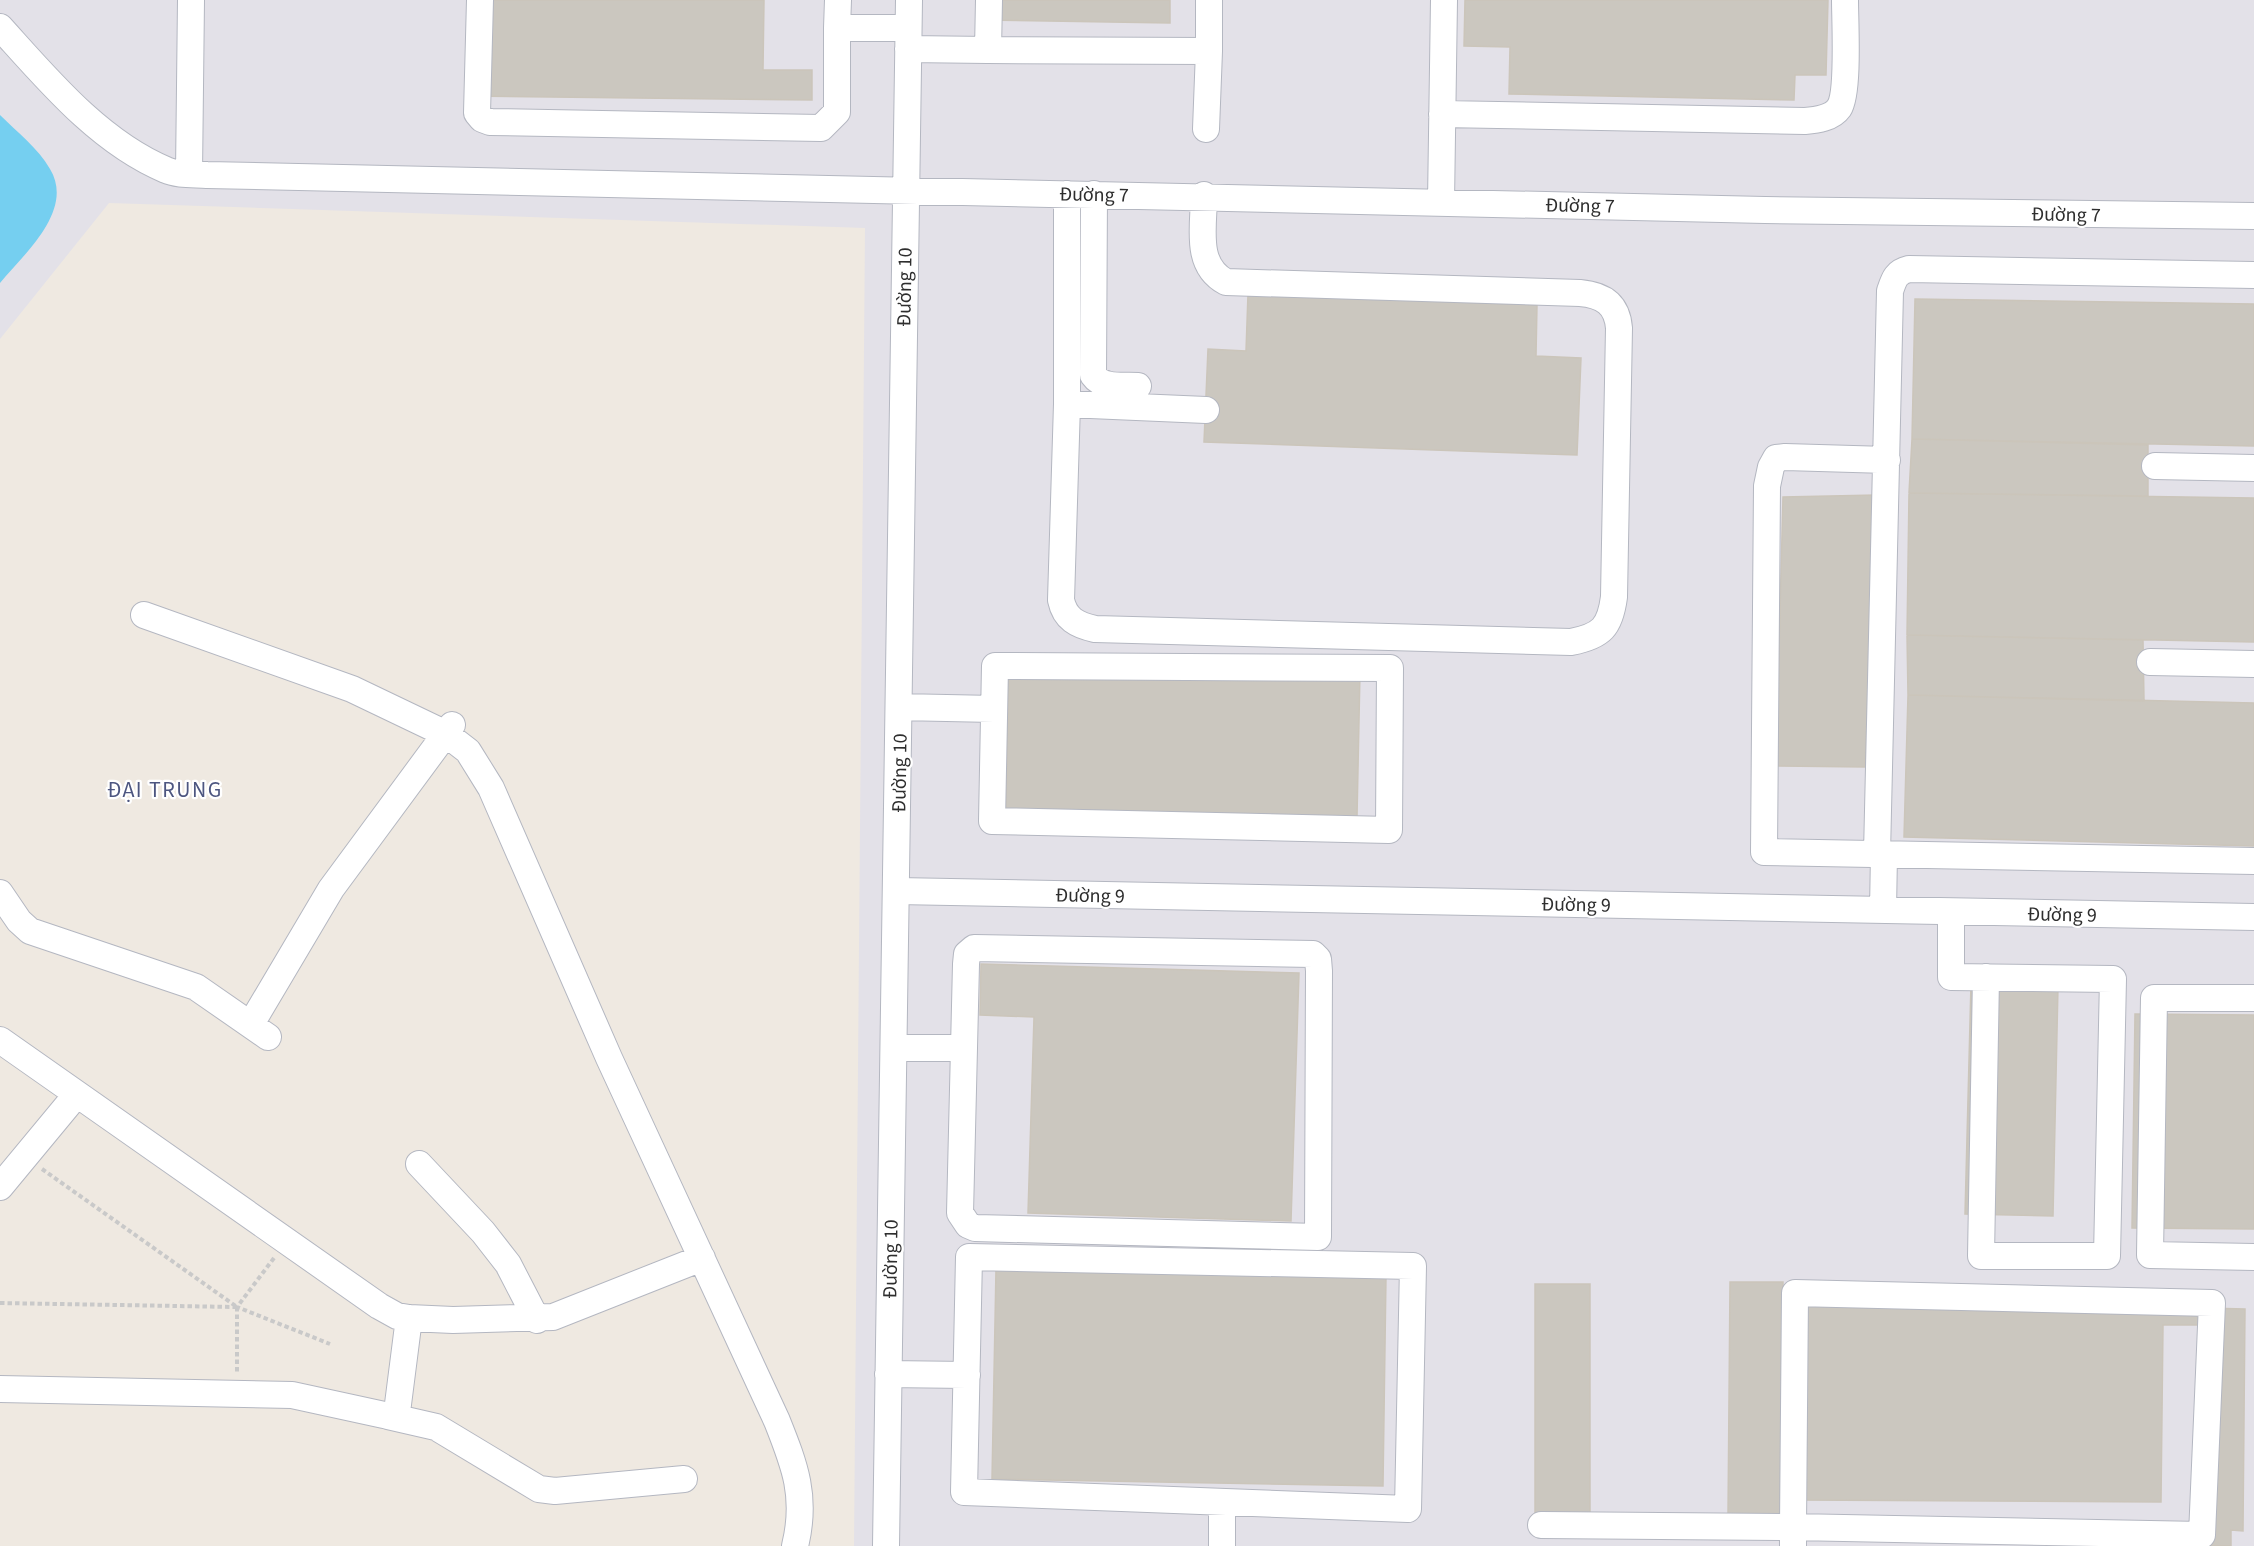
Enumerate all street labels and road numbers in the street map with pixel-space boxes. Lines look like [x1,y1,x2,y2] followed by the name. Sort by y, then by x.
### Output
[1059,180,1129,210] street label: Đường 7
[1545,191,1615,221] street label: Đường 7
[2031,200,2101,230] street label: Đường 7
[890,247,920,327] street label: Đường 10
[885,733,915,813] street label: Đường 10
[1055,881,1125,911] street label: Đường 9
[1541,890,1611,920] street label: Đường 9
[2027,900,2097,930] street label: Đường 9
[876,1219,906,1299] street label: Đường 10

